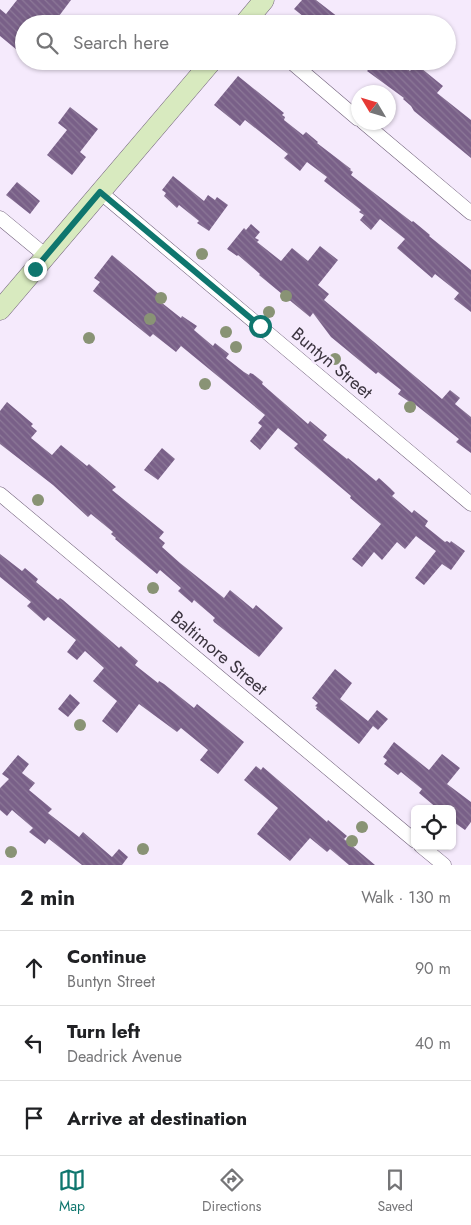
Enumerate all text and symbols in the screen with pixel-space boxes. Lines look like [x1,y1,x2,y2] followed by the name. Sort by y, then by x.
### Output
[15,15,456,70] search box
[33,29,61,57] icon: search
[73,29,169,56] text: Search here
[351,85,396,130] north arrow
[24,258,47,281] route end
[249,315,272,338] route start
[286,321,379,405] street label: Buntyn Street
[165,605,274,702] street label: Baltimore Street
[411,805,456,850] map controls
[411,805,456,850] button: locate
[20,883,75,913] text: 2 min
[361,886,451,909] text: Walk · 130 m
[67,943,146,970] text: Continue
[20,954,48,982] icon: ahead
[415,957,451,980] text: 90 m
[67,970,155,993] text: Buntyn Street
[67,1018,140,1045] text: Turn left
[20,1029,48,1057] icon: left
[415,1032,451,1055] text: 40 m
[67,1045,182,1068] text: Deadrick Avenue
[20,1104,48,1132] icon: arrive
[67,1105,247,1132] text: Arrive at destination
[58,1166,86,1216] tab: Map
[202,1166,261,1216] tab: Directions
[377,1166,413,1216] tab: Saved

